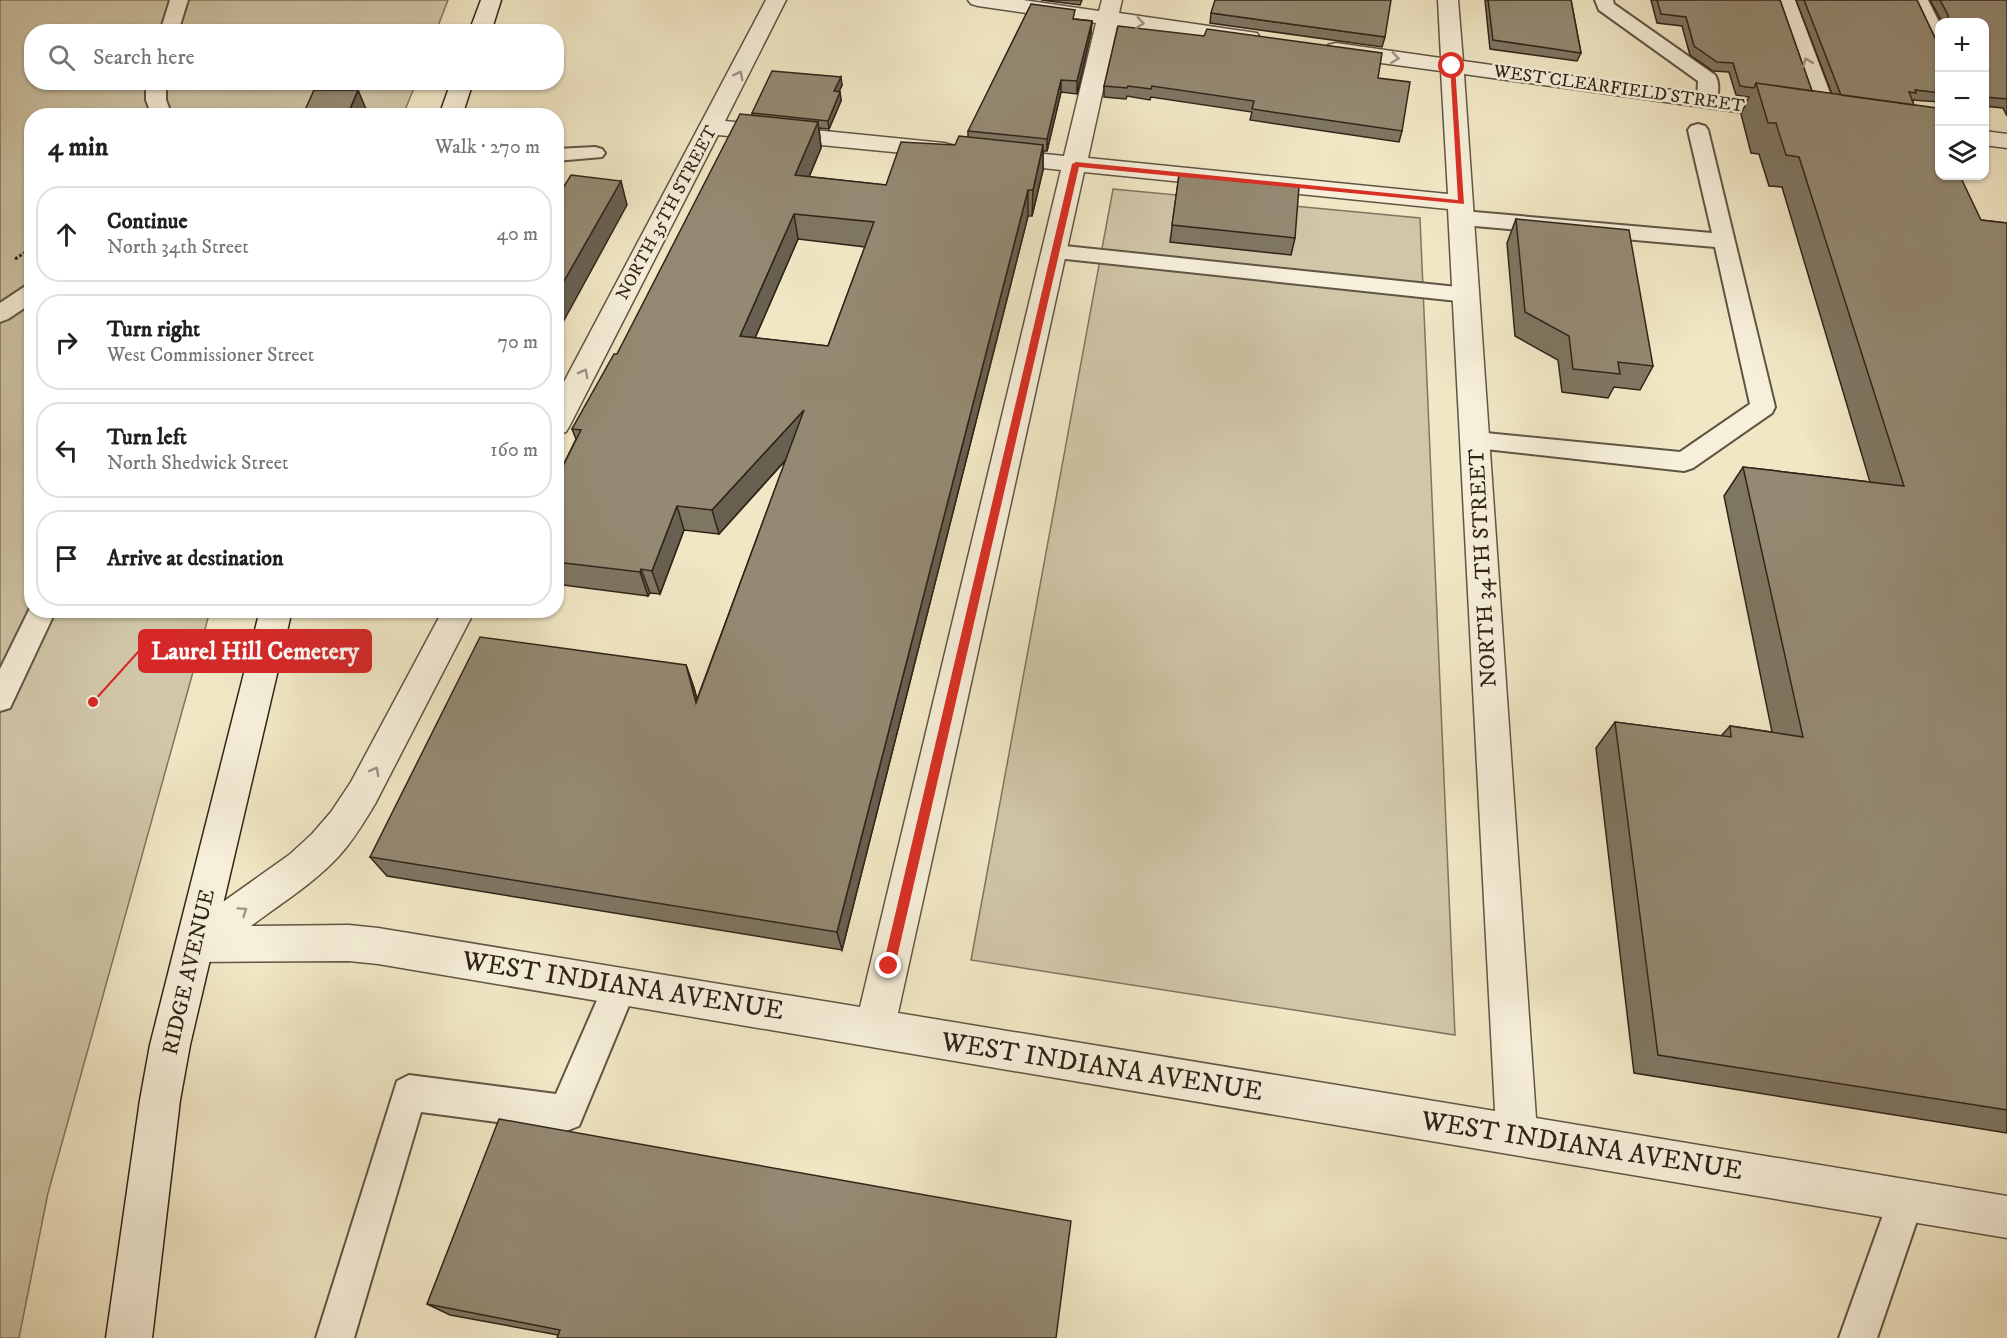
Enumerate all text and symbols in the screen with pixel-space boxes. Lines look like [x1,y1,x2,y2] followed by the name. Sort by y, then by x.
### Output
[1135,16,1144,29] one-way arrow
[1935,18,1989,180] map controls
[1935,18,1989,72] button: +
[24,24,564,90] search box
[45,41,78,74] icon: search
[93,44,195,71] text: Search here
[1391,52,1400,64] one-way arrow
[1438,52,1464,78] route start
[1802,57,1814,68] one-way arrow
[1491,60,1746,118] street label: WEST CLEARFIELD STREET
[732,70,743,81] one-way arrow
[1935,72,1989,126] button: −
[612,122,722,304] street label: NORTH 35TH STREET
[1935,126,1989,180] button: layers
[48,131,108,164] text: 4 min
[435,135,540,160] text: Walk · 270 m
[107,208,188,235] text: Continue
[50,218,83,251] icon: ahead
[496,222,538,247] text: 40 m
[107,235,249,260] text: North 34th Street
[107,316,200,343] text: Turn right
[50,326,83,359] icon: right
[497,330,538,355] text: 70 m
[107,343,314,368] text: West Commissioner Street
[577,368,588,379] one-way arrow
[107,424,187,451] text: Turn left
[50,434,83,467] icon: left
[490,438,538,463] text: 160 m
[1463,448,1503,688] street label: NORTH 34TH STREET
[107,451,288,476] text: North Shedwick Street
[50,542,83,575] icon: arrive
[107,545,284,572] text: Arrive at destination
[139,630,371,672] callout: Laurel Hill Cemetery
[151,637,360,667] text: Laurel Hill Cemetery
[368,766,379,777] one-way arrow
[157,886,221,1058] street label: RIDGE AVENUE
[237,907,248,918] one-way arrow
[459,944,786,1028] street label: WEST INDIANA AVENUE
[875,952,901,978] route end
[938,1025,1265,1109] street label: WEST INDIANA AVENUE
[1418,1104,1745,1188] street label: WEST INDIANA AVENUE

